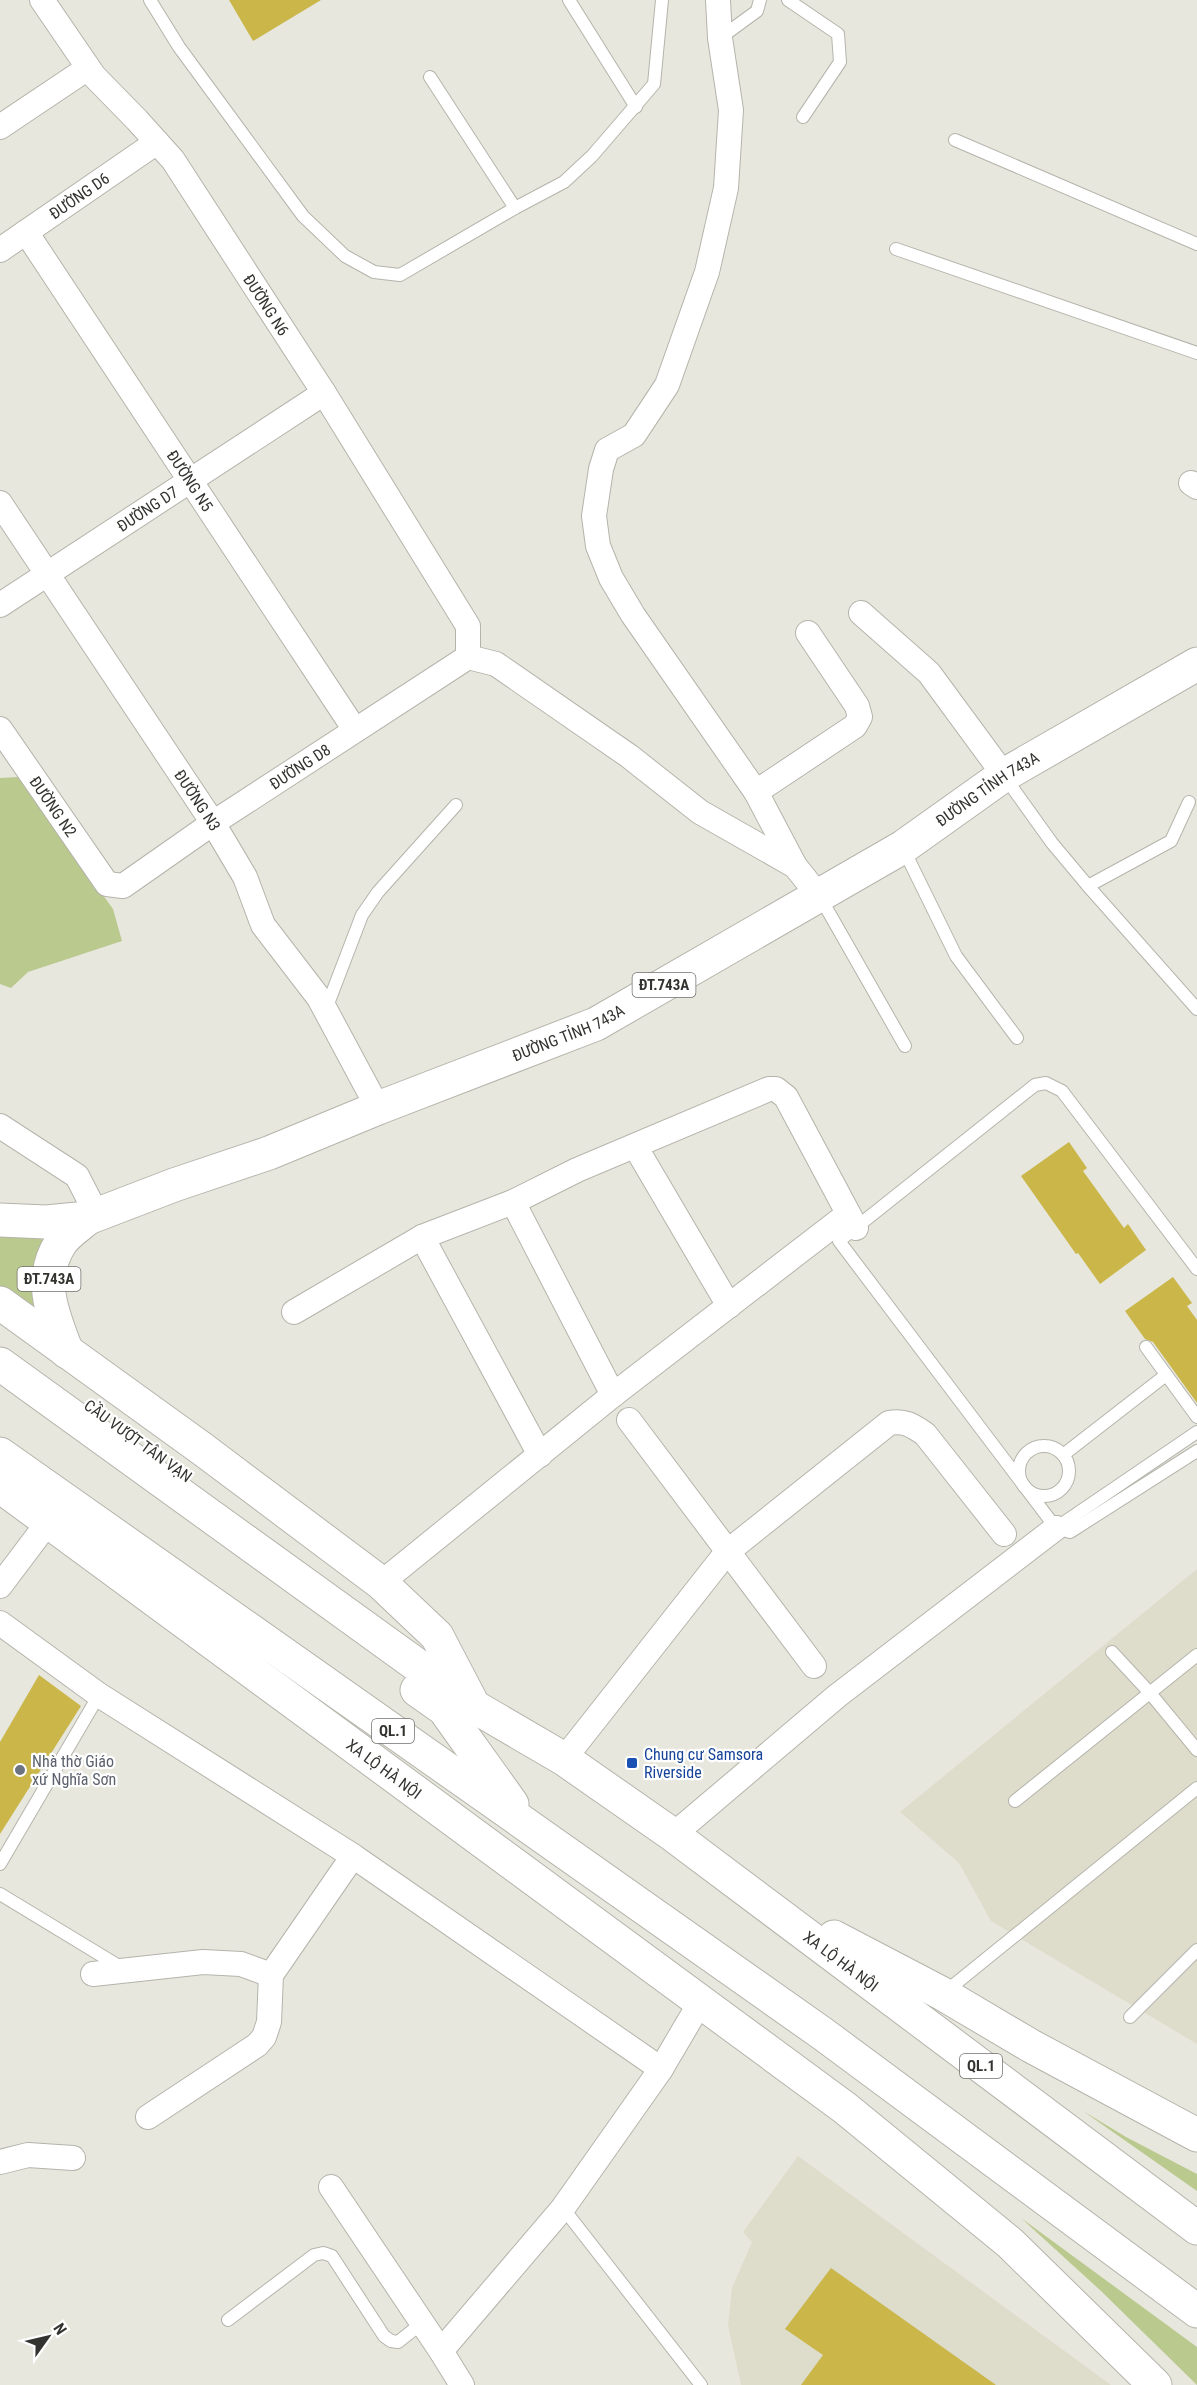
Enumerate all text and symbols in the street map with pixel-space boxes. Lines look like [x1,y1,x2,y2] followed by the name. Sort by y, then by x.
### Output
[45,168,113,223] street label: ĐƯỜNG D6
[239,271,293,339] street label: ĐƯỜNG N6
[163,446,217,515] street label: ĐƯỜNG N5
[113,482,181,535] street label: ĐƯỜNG D7
[266,740,334,793] street label: ĐƯỜNG D8
[932,748,1042,830] street label: ĐƯỜNG TỈNH 743A
[171,766,225,834] street label: ĐƯỜNG N3
[26,772,81,840] street label: ĐƯỜNG N2
[632,973,696,997] road number: ĐT.743A
[509,1000,628,1065] street label: ĐƯỜNG TỈNH 743A
[17,1267,80,1291] road number: ĐT.743A
[80,1394,197,1486] street label: CẦU VƯỢT TÂN VẠN
[372,1719,414,1743] road number: QL.1
[343,1735,425,1803] street label: XA LỘ HÀ NỘI
[644,1745,763,1782] place label: Chung cư Samsora Riverside
[32,1752,116,1789] place label: Nhà thờ Giáo xứ Nghĩa Sơn
[625,1756,639,1770] marker: Chung cư Samsora Riverside
[13,1763,27,1777] marker: Nhà thờ Giáo xứ Nghĩa Sơn
[800,1927,882,1995] street label: XA LỘ HÀ NỘI
[960,2054,1002,2078] road number: QL.1
[18,2307,78,2367] north arrow
[49,2320,71,2338] text: N

